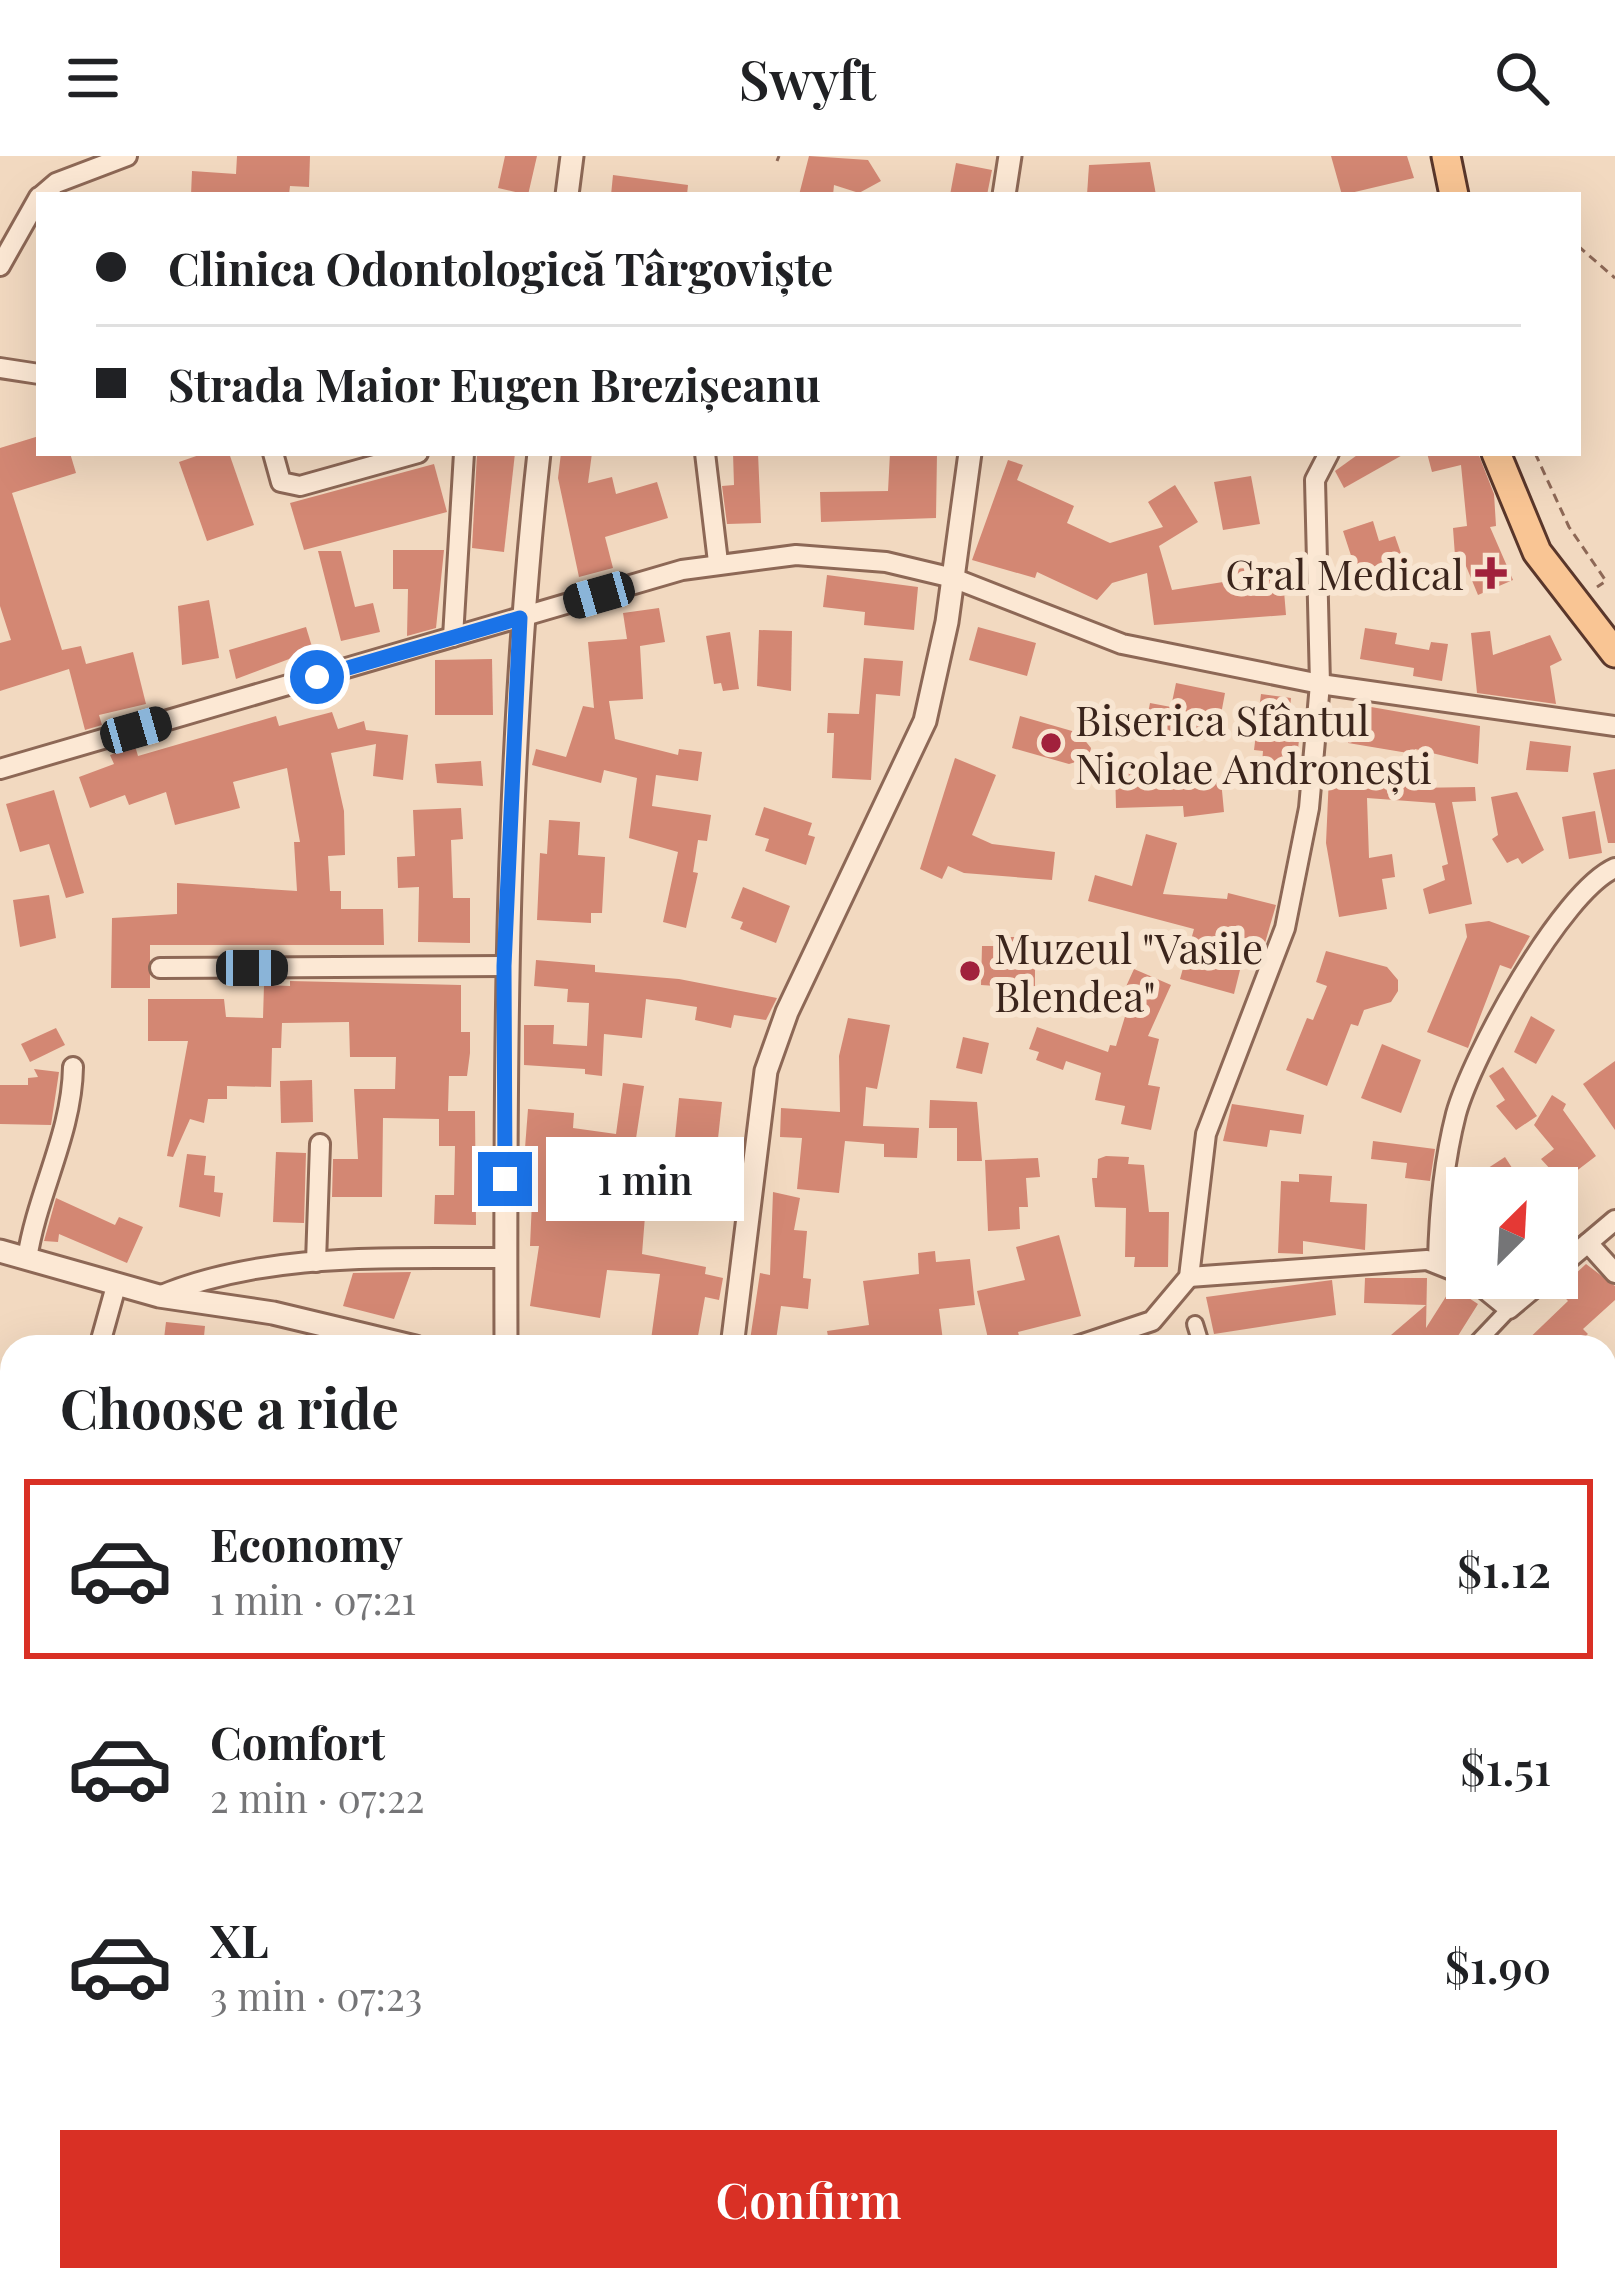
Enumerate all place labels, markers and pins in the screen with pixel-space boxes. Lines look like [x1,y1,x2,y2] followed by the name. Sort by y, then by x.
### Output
[1225,545,1464,601] place label: Gral Medical
[1475,557,1507,589] marker: Gral Medical
[1075,691,1432,795] place label: Biserica Sfântul Nicolae Andronești
[1038,730,1064,756] marker: Biserica Sfântul Nicolae Andronești
[994,919,1263,1023] place label: Muzeul "Vasile Blendea"
[957,958,983,984] marker: Muzeul "Vasile Blendea"

